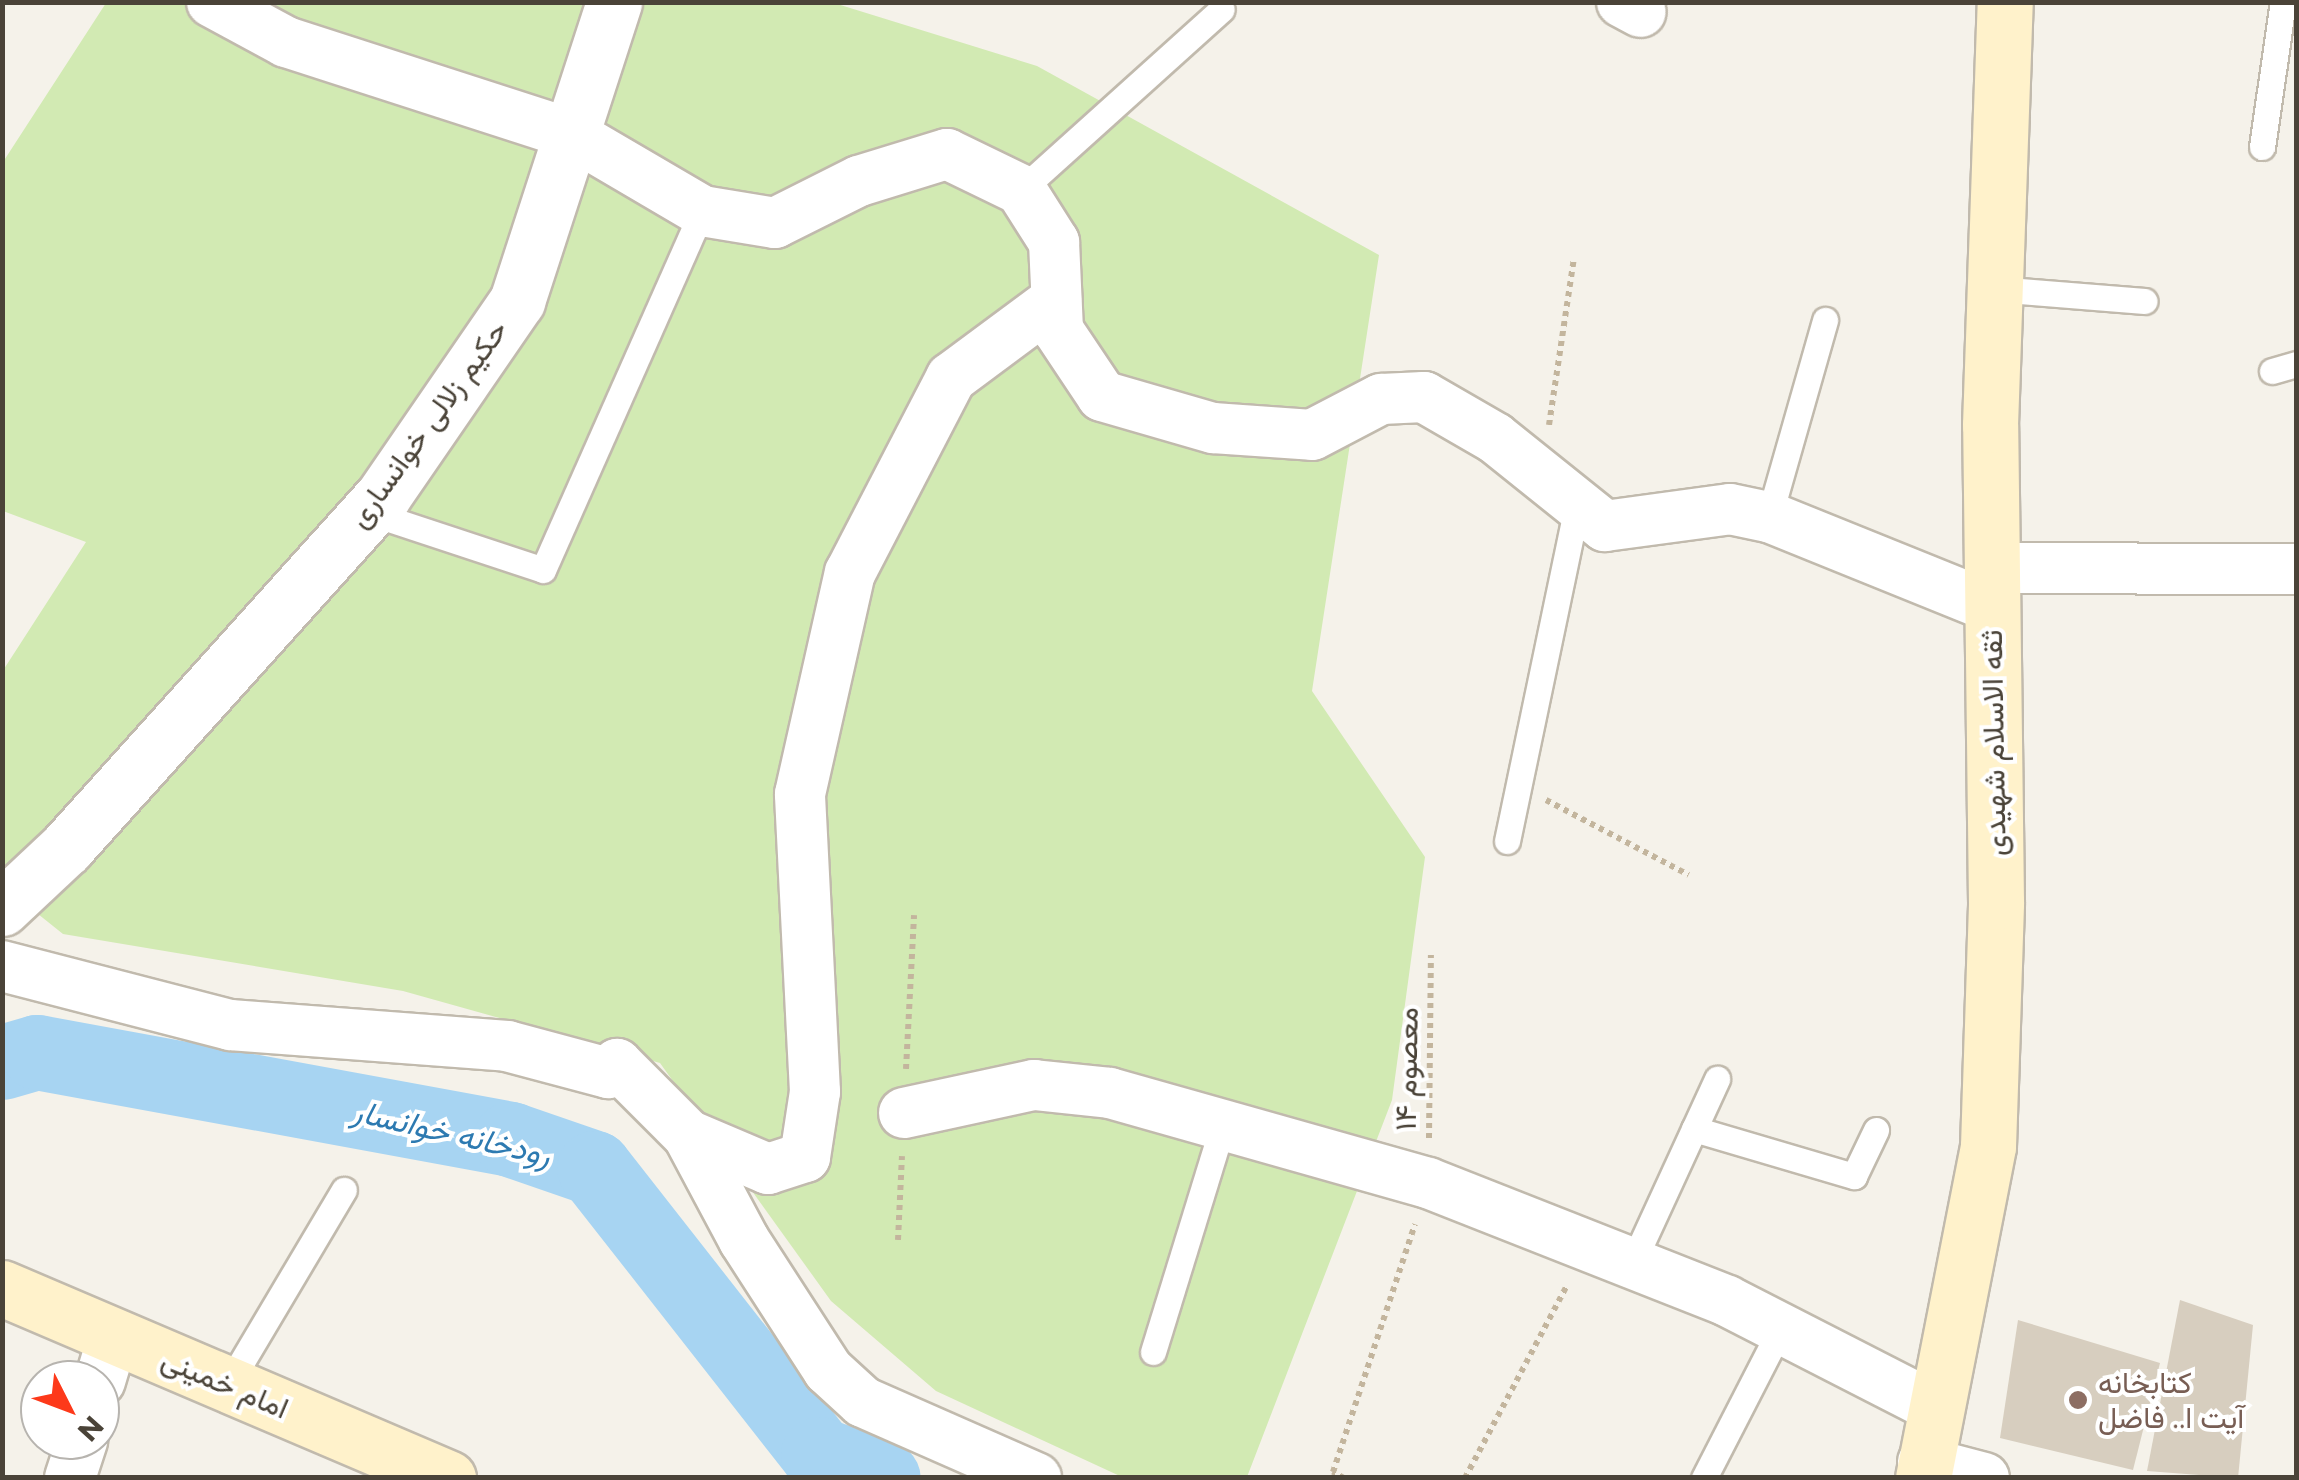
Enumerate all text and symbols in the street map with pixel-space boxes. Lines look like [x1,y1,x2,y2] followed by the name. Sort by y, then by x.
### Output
[341,313,515,535] street label: حکیم زلالی خوانساری
[1974,630,2014,856] street label: ثقه الاسلام شهیدی
[1388,1007,1426,1131] street label: ۱۴ معصوم
[349,1092,555,1174] water label: رودخانه خوانسار
[156,1341,294,1427] street label: امام خمینی
[20,1360,120,1460] north arrow
[2098,1365,2244,1436] place label: کتابخانه آیت ا.. فاضل
[2067,1389,2089,1411] marker: کتابخانه آیت ا.. فاضل
[71,1409,111,1449] text: N

